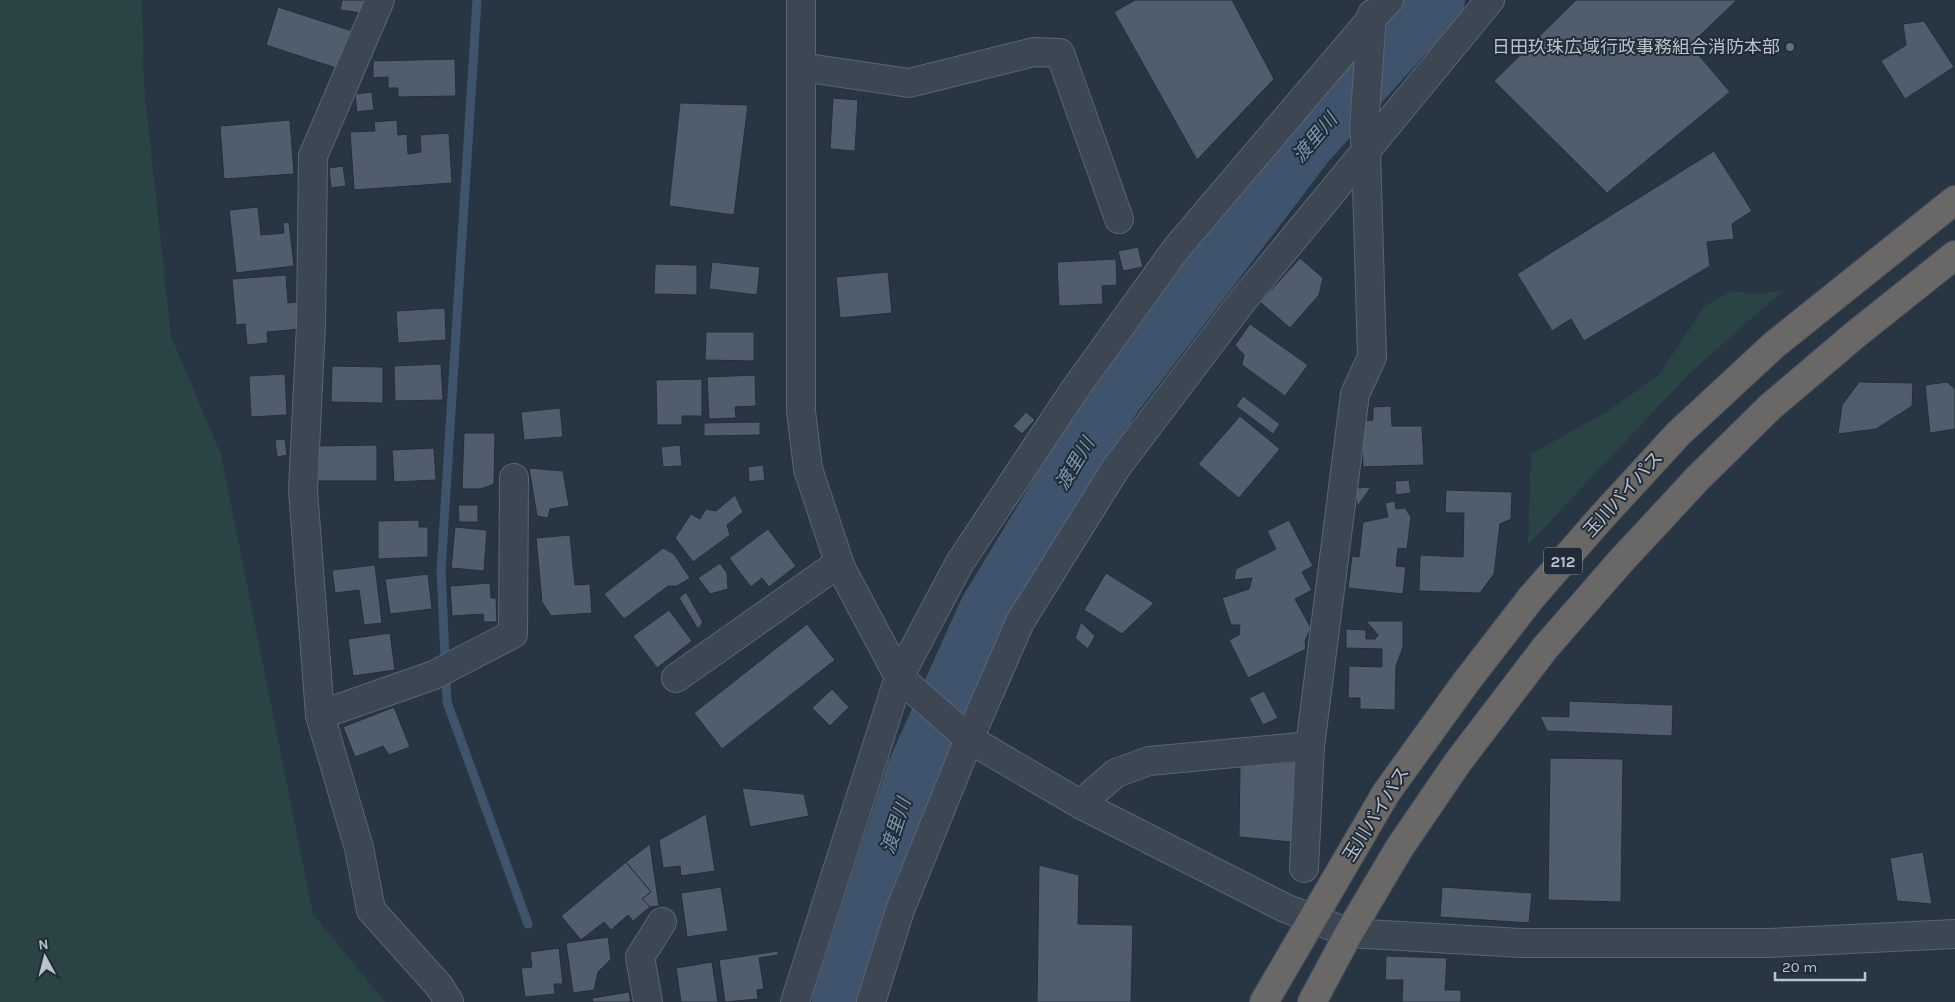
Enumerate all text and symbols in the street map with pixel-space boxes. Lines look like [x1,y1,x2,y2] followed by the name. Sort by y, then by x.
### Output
[1492,36,1780,58] place label: 日田玖珠広域行政事務組合消防本部
[1784,41,1796,53] marker: 日田玖珠広域行政事務組合消防本部
[1288,108,1343,167] water label: 渡里川
[1051,432,1100,494] water label: 渡里川
[1579,447,1667,541] street label: 玉川バイパス
[1544,548,1582,574] road number: 212
[1338,763,1414,865] street label: 玉川バイパス
[877,794,916,857] water label: 渡里川
[20,932,70,982] north arrow
[37,936,49,954] text: N
[1775,950,1865,982] scale bar
[1782,958,1817,976] text: 20 m

